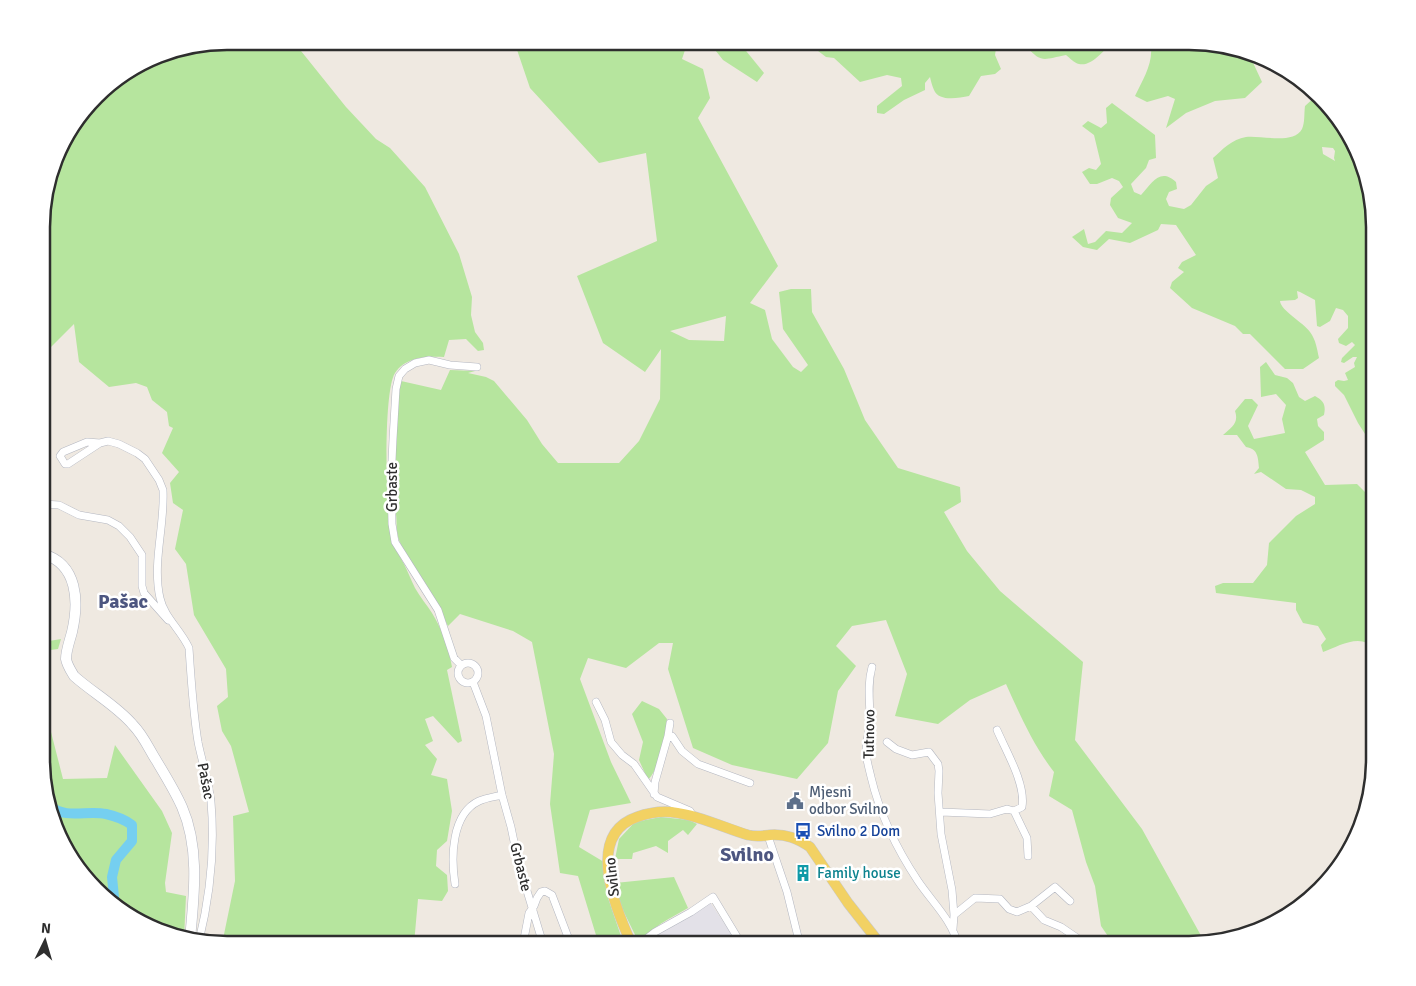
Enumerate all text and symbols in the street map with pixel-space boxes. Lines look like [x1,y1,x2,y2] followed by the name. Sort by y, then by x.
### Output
[383,462,401,512] street label: Grbaste
[98,589,148,614] district label: Pašac
[860,709,878,759] street label: Tutnovo
[194,761,218,801] street label: Pašac
[809,783,889,818] place label: Mjesni odbor Svilno
[785,791,805,811] public building icon: Mjesni odbor Svilno
[793,821,813,841] bus stop icon: Svilno 2 Dom
[817,822,900,840] place label: Svilno 2 Dom
[506,841,536,893] street label: Grbaste
[720,842,774,867] district label: Svilno
[601,856,623,897] street label: Svilno
[793,863,813,883] building icon: Family house
[817,864,901,882] place label: Family house
[20,916,70,966] north arrow
[40,920,52,937] text: N

